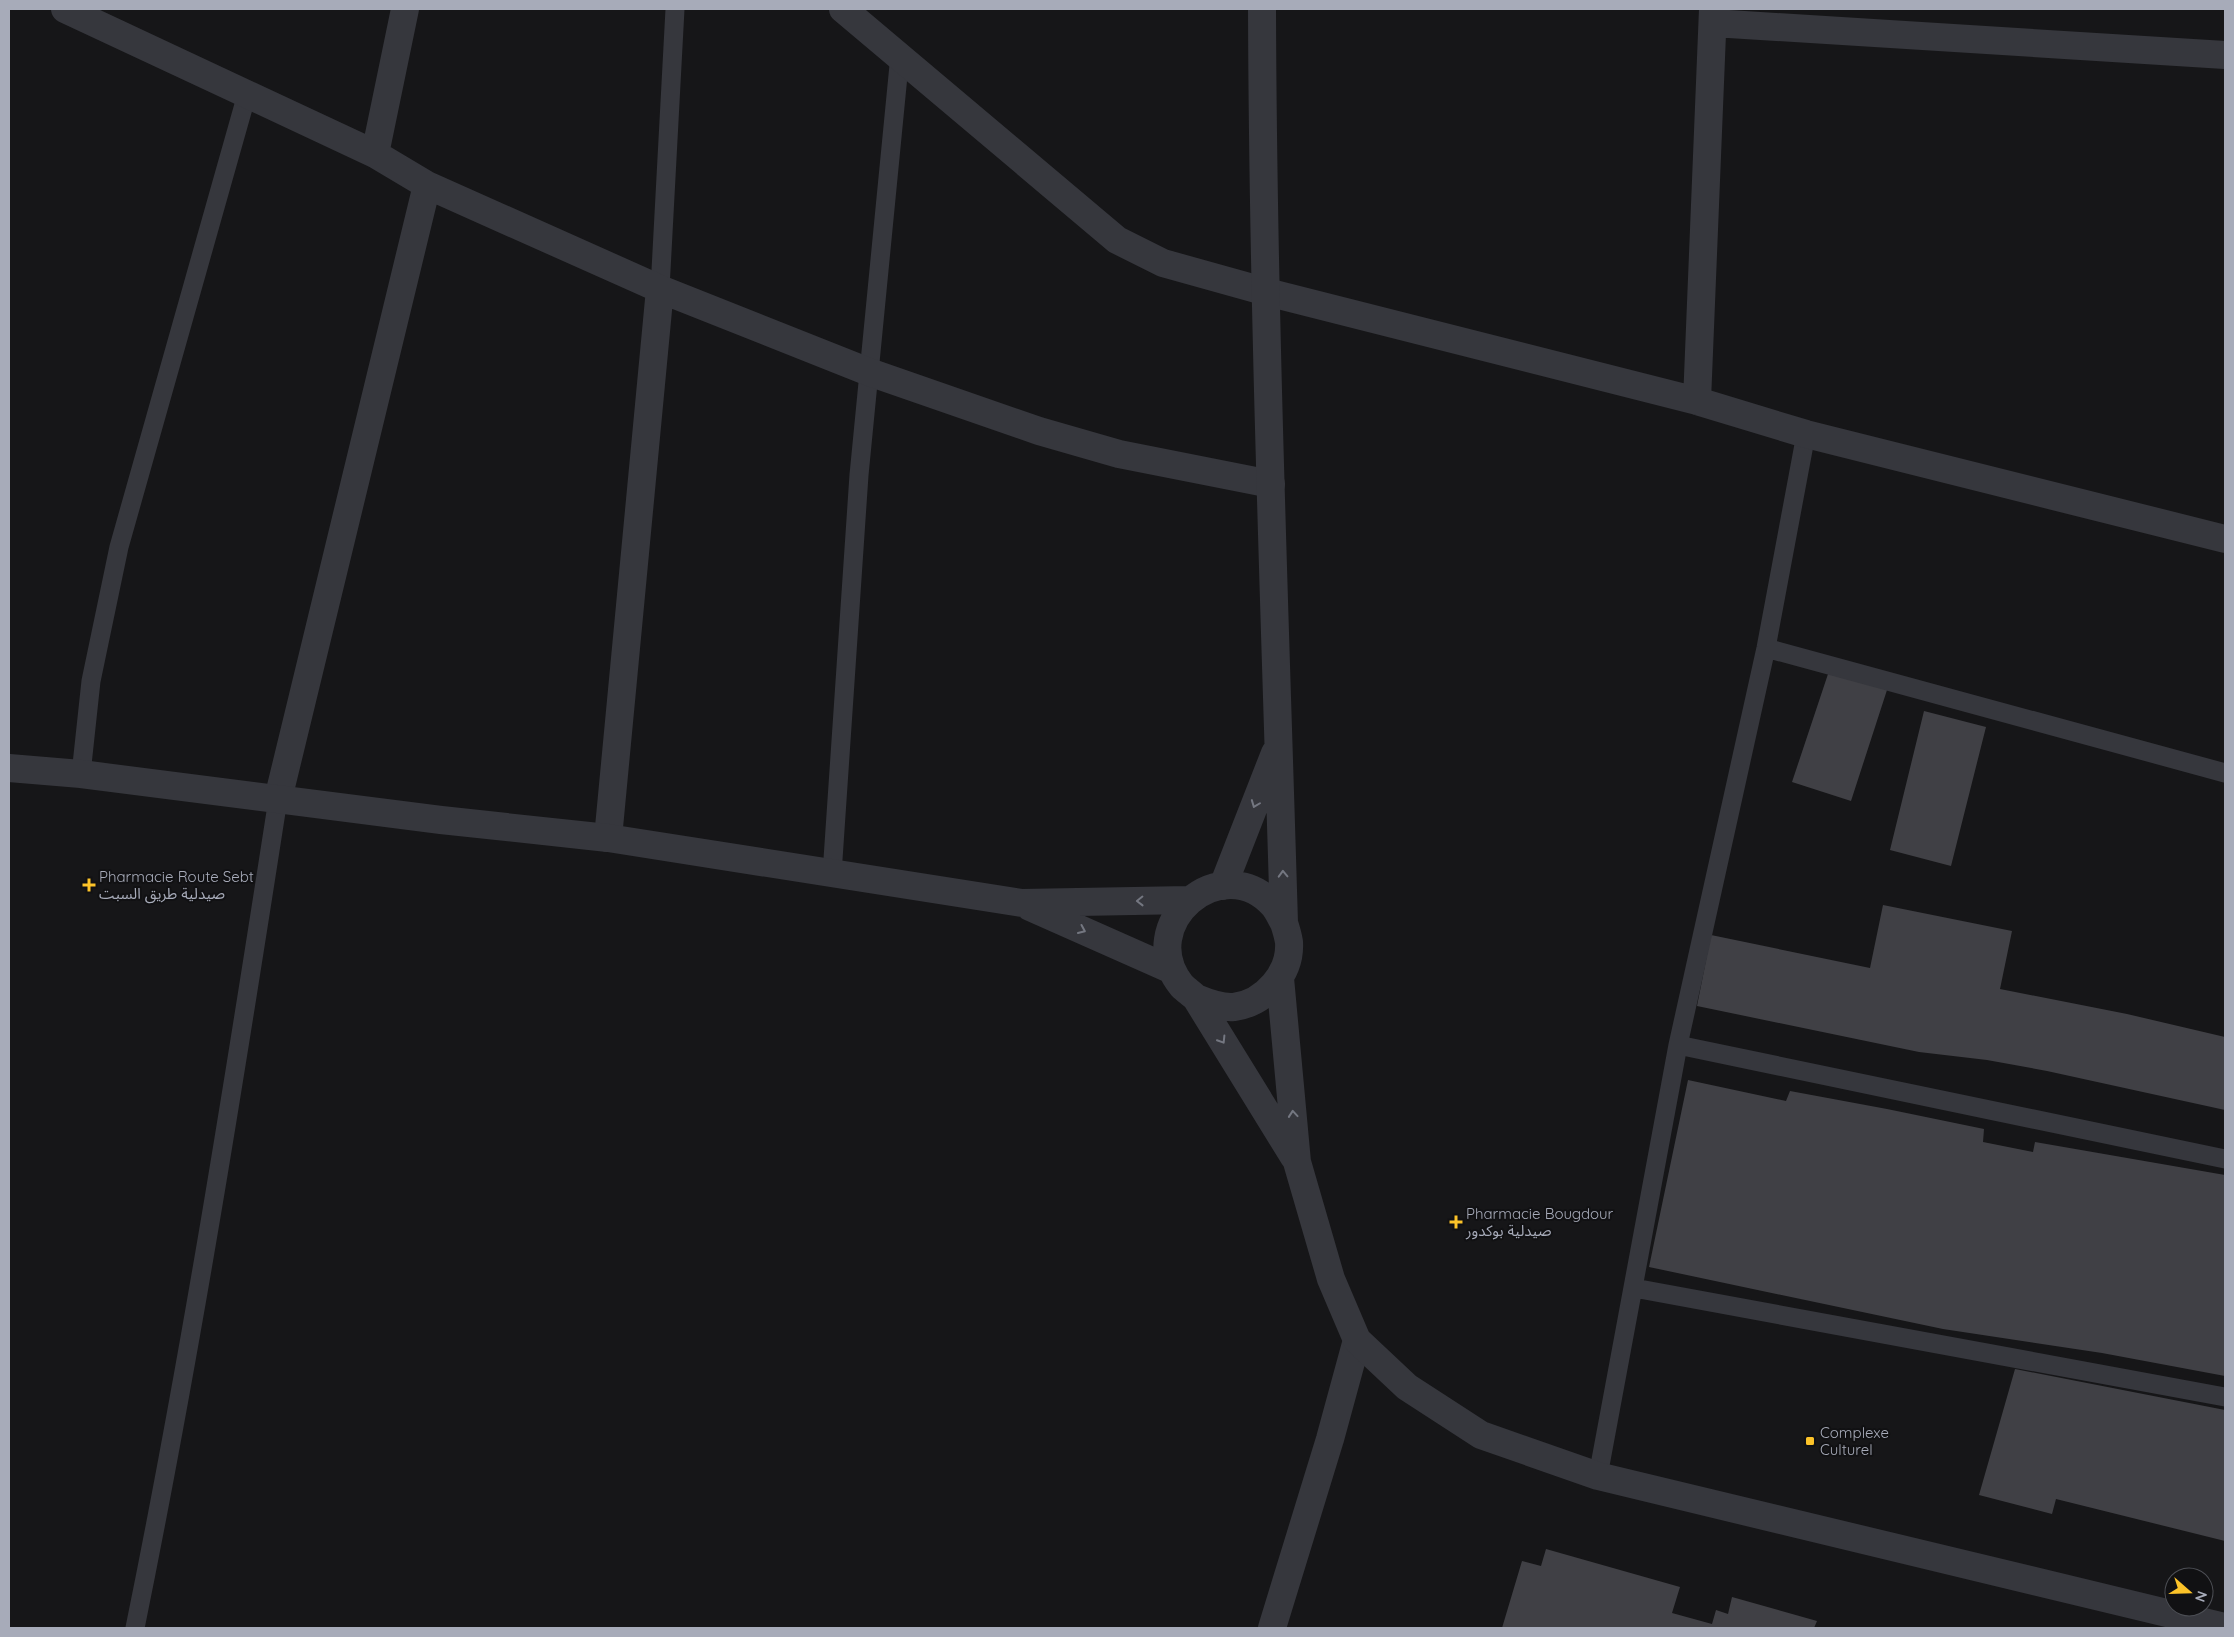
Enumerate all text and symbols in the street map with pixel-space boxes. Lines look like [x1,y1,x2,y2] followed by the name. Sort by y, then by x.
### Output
[1251,799,1261,808] one-way arrow
[99,867,254,904] place label: Pharmacie Route Sebt صيدلية طريق السبت
[1277,870,1288,878] one-way arrow
[83,879,95,891] marker: Pharmacie Route Sebt صيدلية طريق السبت
[1136,896,1144,906] one-way arrow
[1077,924,1086,935] one-way arrow
[1215,1034,1225,1043] one-way arrow
[1288,1110,1299,1118] one-way arrow
[1465,1204,1614,1240] place label: Pharmacie Bougdour صيدلية بوكدور
[1450,1216,1462,1228] marker: Pharmacie Bougdour صيدلية بوكدور
[1820,1423,1889,1459] place label: Complexe Culturel
[1804,1435,1816,1447] marker: Complexe Culturel
[2164,1567,2214,1617] north arrow
[2191,1589,2211,1604] text: N

